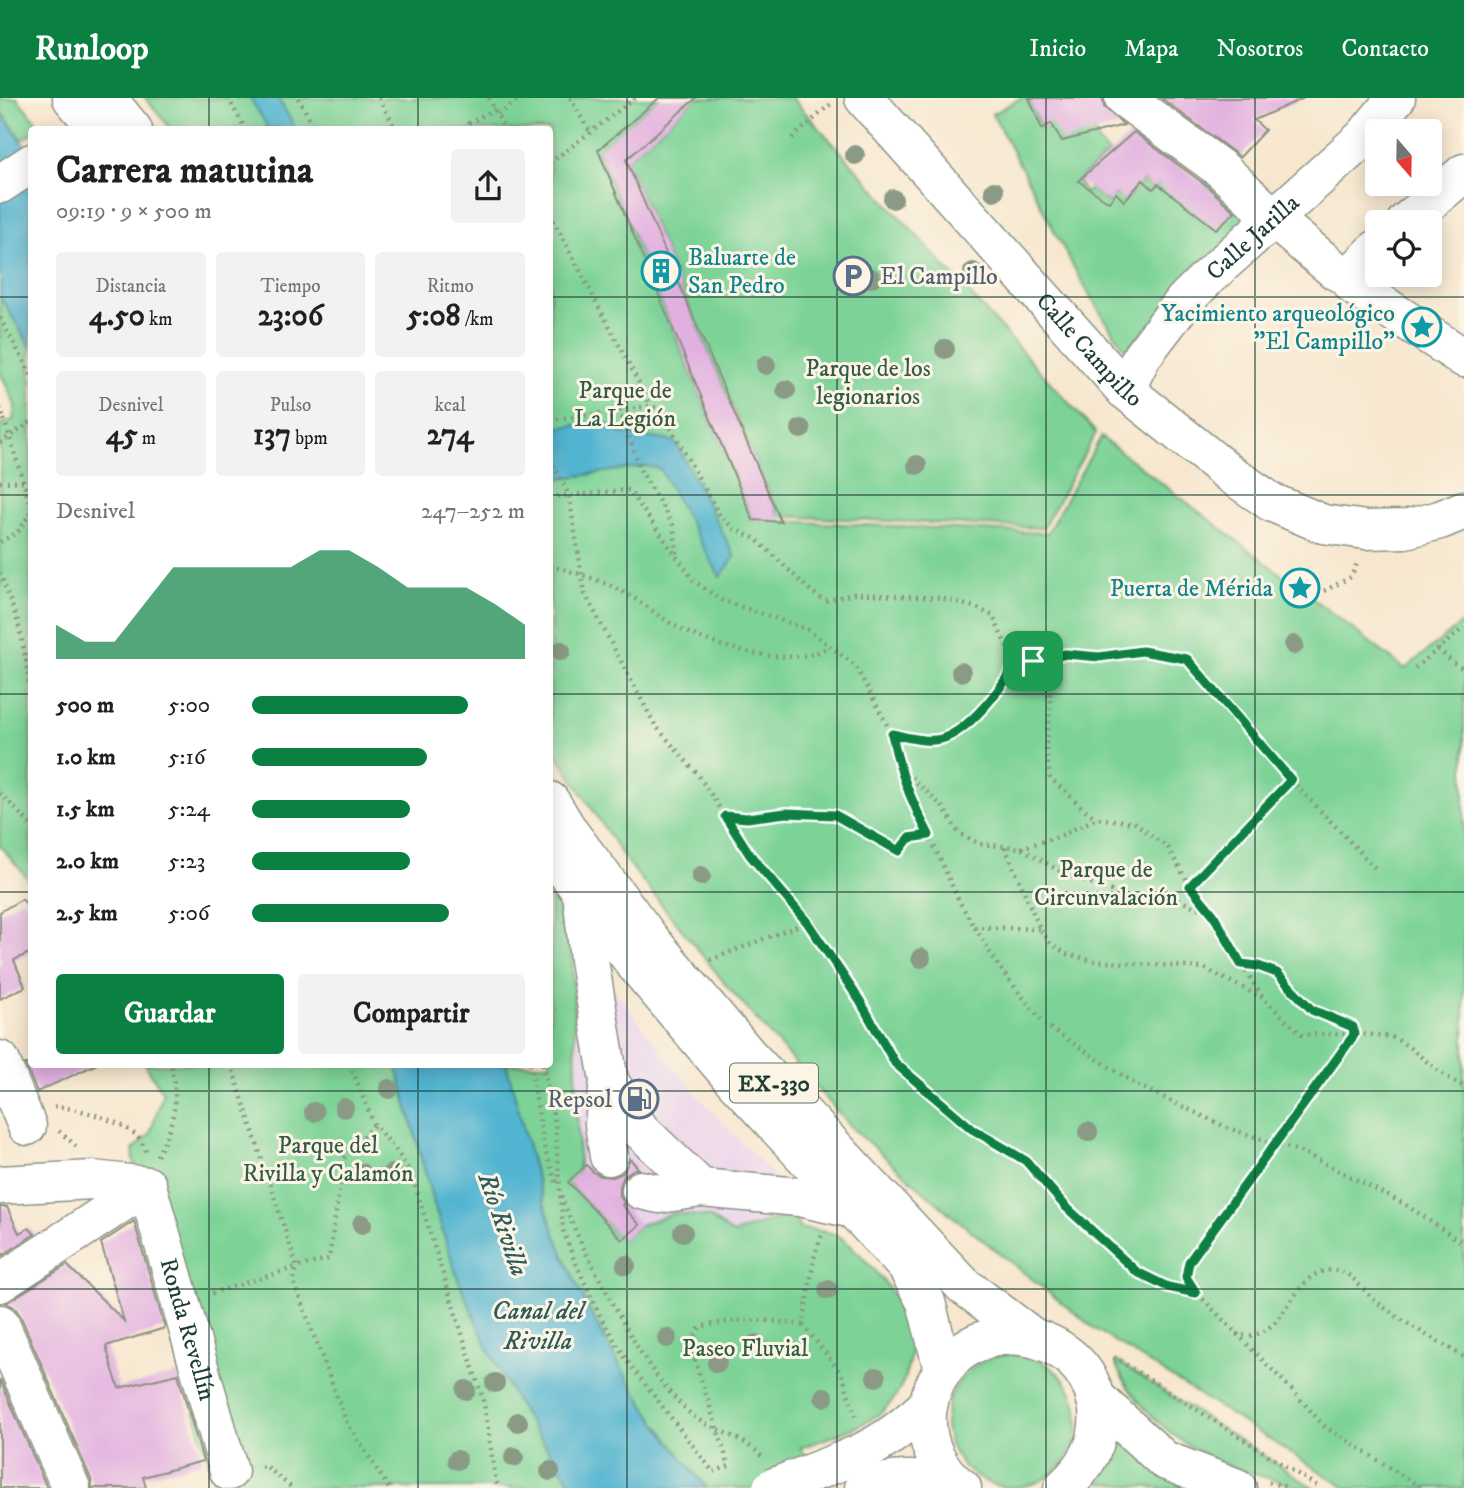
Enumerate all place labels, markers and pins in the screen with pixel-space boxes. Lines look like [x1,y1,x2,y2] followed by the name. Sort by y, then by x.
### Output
[688,243,796,301] place label: Baluarte de San Pedro
[640,250,682,292] building icon: Baluarte de San Pedro
[832,255,874,297] parking icon: El Campillo
[880,262,998,292] place label: El Campillo
[1161,299,1395,357] place label: Yacimiento arqueológico "El Campillo"
[1401,306,1443,348] place icon: Yacimiento arqueológico "El Campillo"
[1279,567,1321,609] place icon: Puerta de Mérida
[1110,574,1274,604] place label: Puerta de Mérida
[1003,631,1063,691] pin
[618,1078,660,1120] fuel station icon: Repsol
[547,1085,613,1115] place label: Repsol

